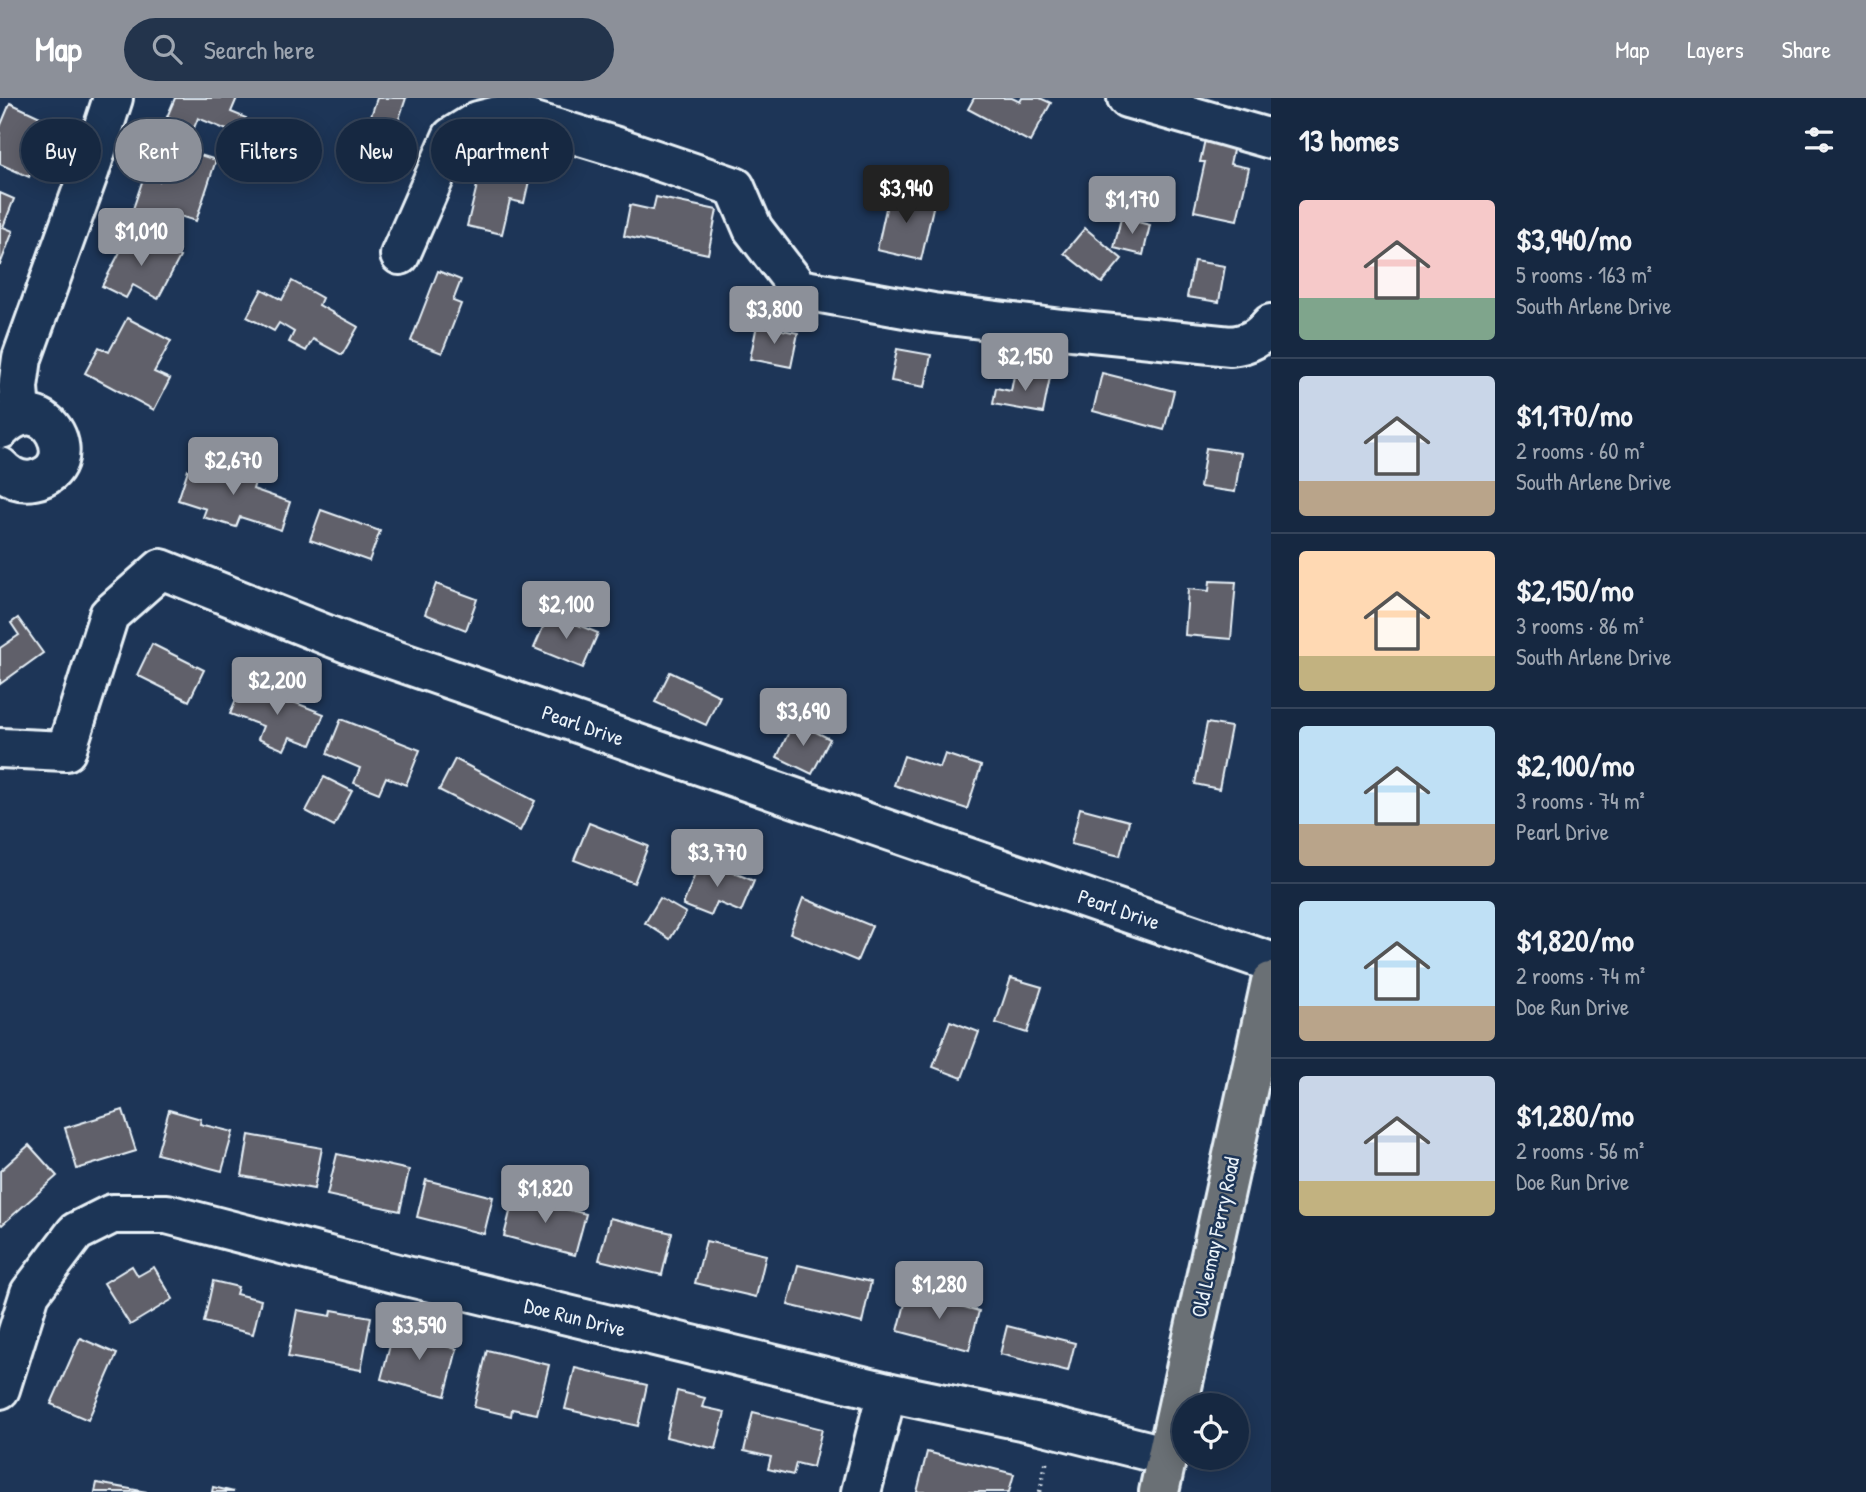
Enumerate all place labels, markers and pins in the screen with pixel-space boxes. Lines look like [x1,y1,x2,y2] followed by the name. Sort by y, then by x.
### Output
[849,166,963,225] pin: $3,940
[1075,176,1189,236] pin: $1,170
[84,208,198,268] pin: $1,010
[717,286,831,346] pin: $3,800
[968,334,1082,393] pin: $2,150
[176,438,290,497] pin: $2,670
[509,582,623,641] pin: $2,100
[220,658,334,717] pin: $2,200
[746,688,860,748] pin: $3,690
[660,830,774,889] pin: $3,770
[488,1166,602,1225] pin: $1,820
[882,1262,996,1321] pin: $1,280
[362,1302,476,1362] pin: $3,590

